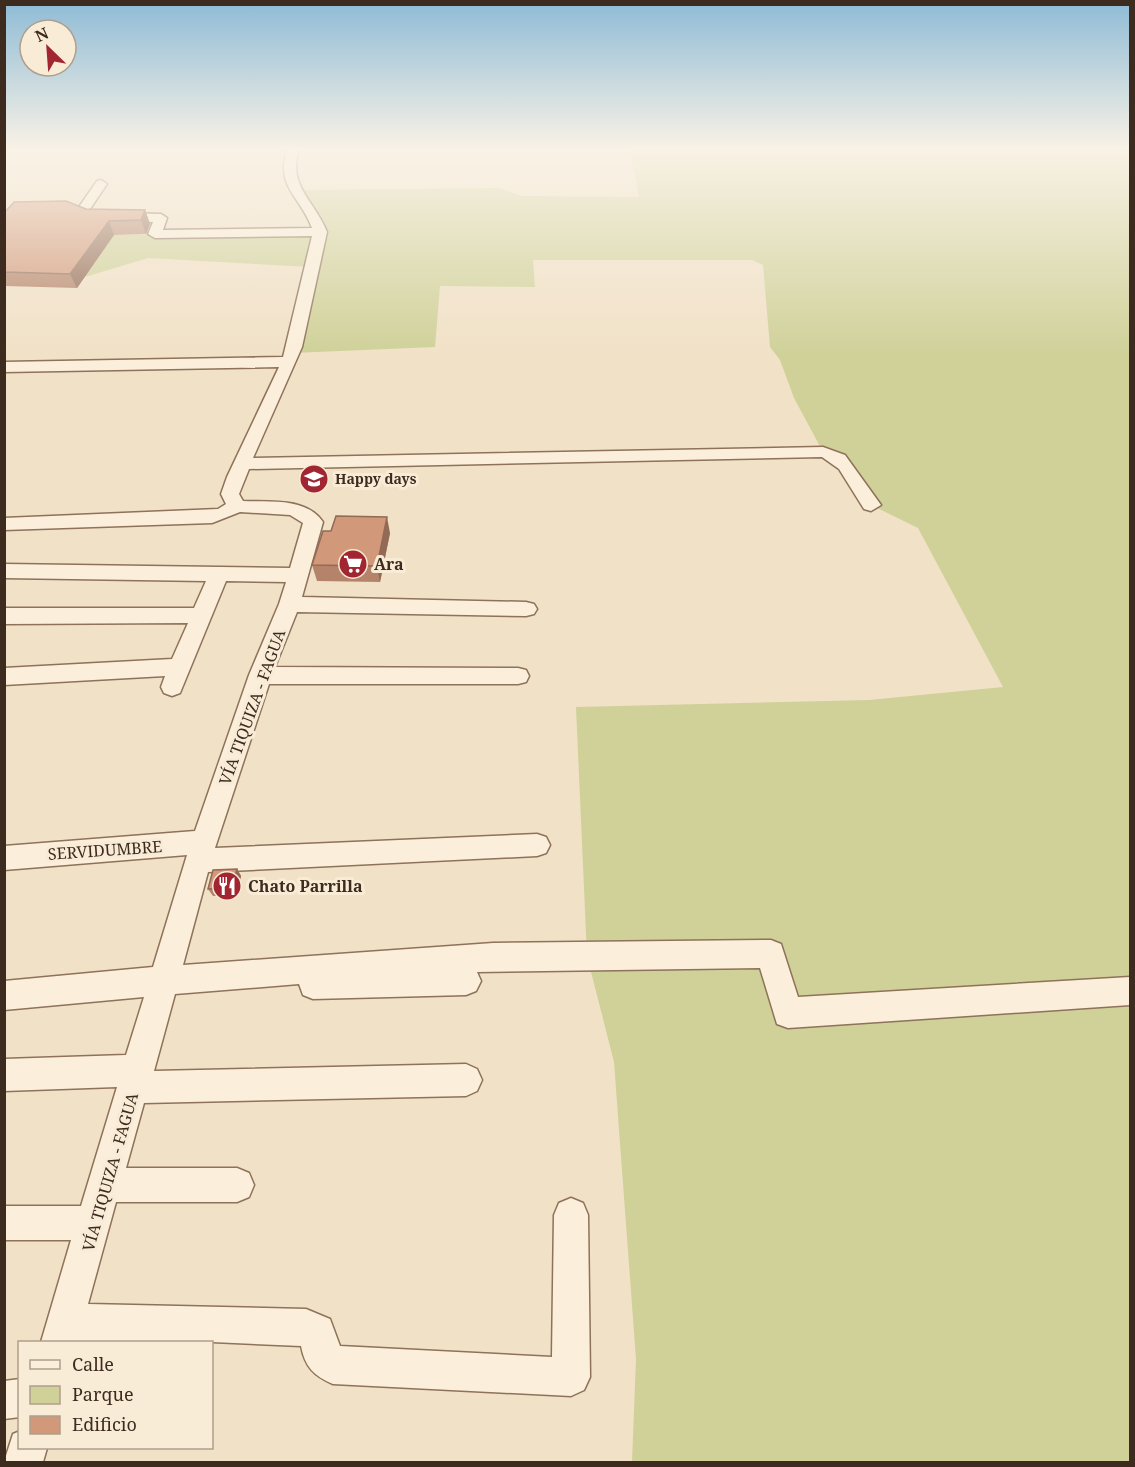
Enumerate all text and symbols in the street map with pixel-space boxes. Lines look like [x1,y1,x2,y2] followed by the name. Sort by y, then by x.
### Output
[18,18,78,78] north arrow
[31,22,52,47] text: N
[298,463,330,495] school or university icon: Happy days
[335,469,417,488] place label: Happy days
[337,548,369,580] supermarket icon: Ara
[374,553,404,575] place label: Ara
[214,625,291,788] street label: VÍA TIQUIZA - FAGUA
[47,835,163,865] street label: SERVIDUMBRE
[211,870,243,902] restaurant icon: Chato Parrilla
[248,875,363,897] place label: Chato Parrilla
[77,1089,143,1254] street label: VÍA TIQUIZA - FAGUA
[18,1341,213,1449] legend
[72,1352,114,1376] text: Calle
[72,1382,134,1406] text: Parque
[72,1412,137,1436] text: Edificio

